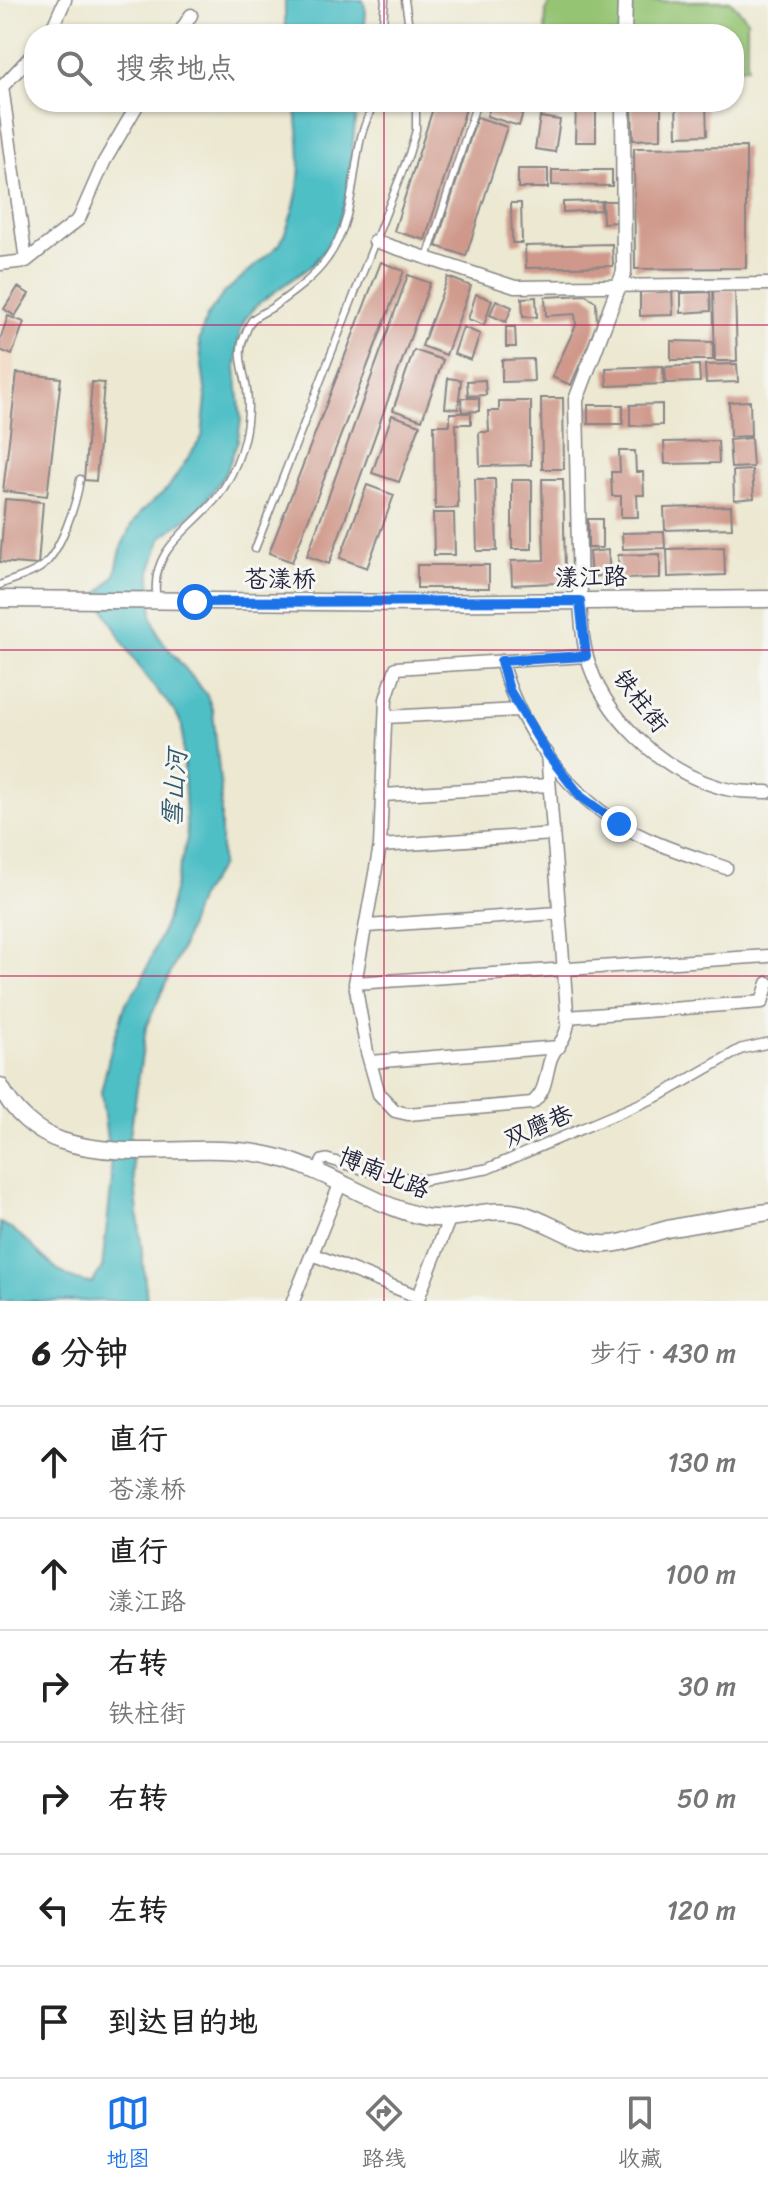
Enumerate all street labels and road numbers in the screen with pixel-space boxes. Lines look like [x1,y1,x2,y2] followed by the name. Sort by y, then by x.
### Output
[555,555,627,599] street label: 漾江路
[244,558,316,600] street label: 苍漾桥
[602,660,680,742] street label: 铁柱街
[497,1093,579,1159] street label: 双磨巷
[332,1136,436,1210] street label: 博南北路

